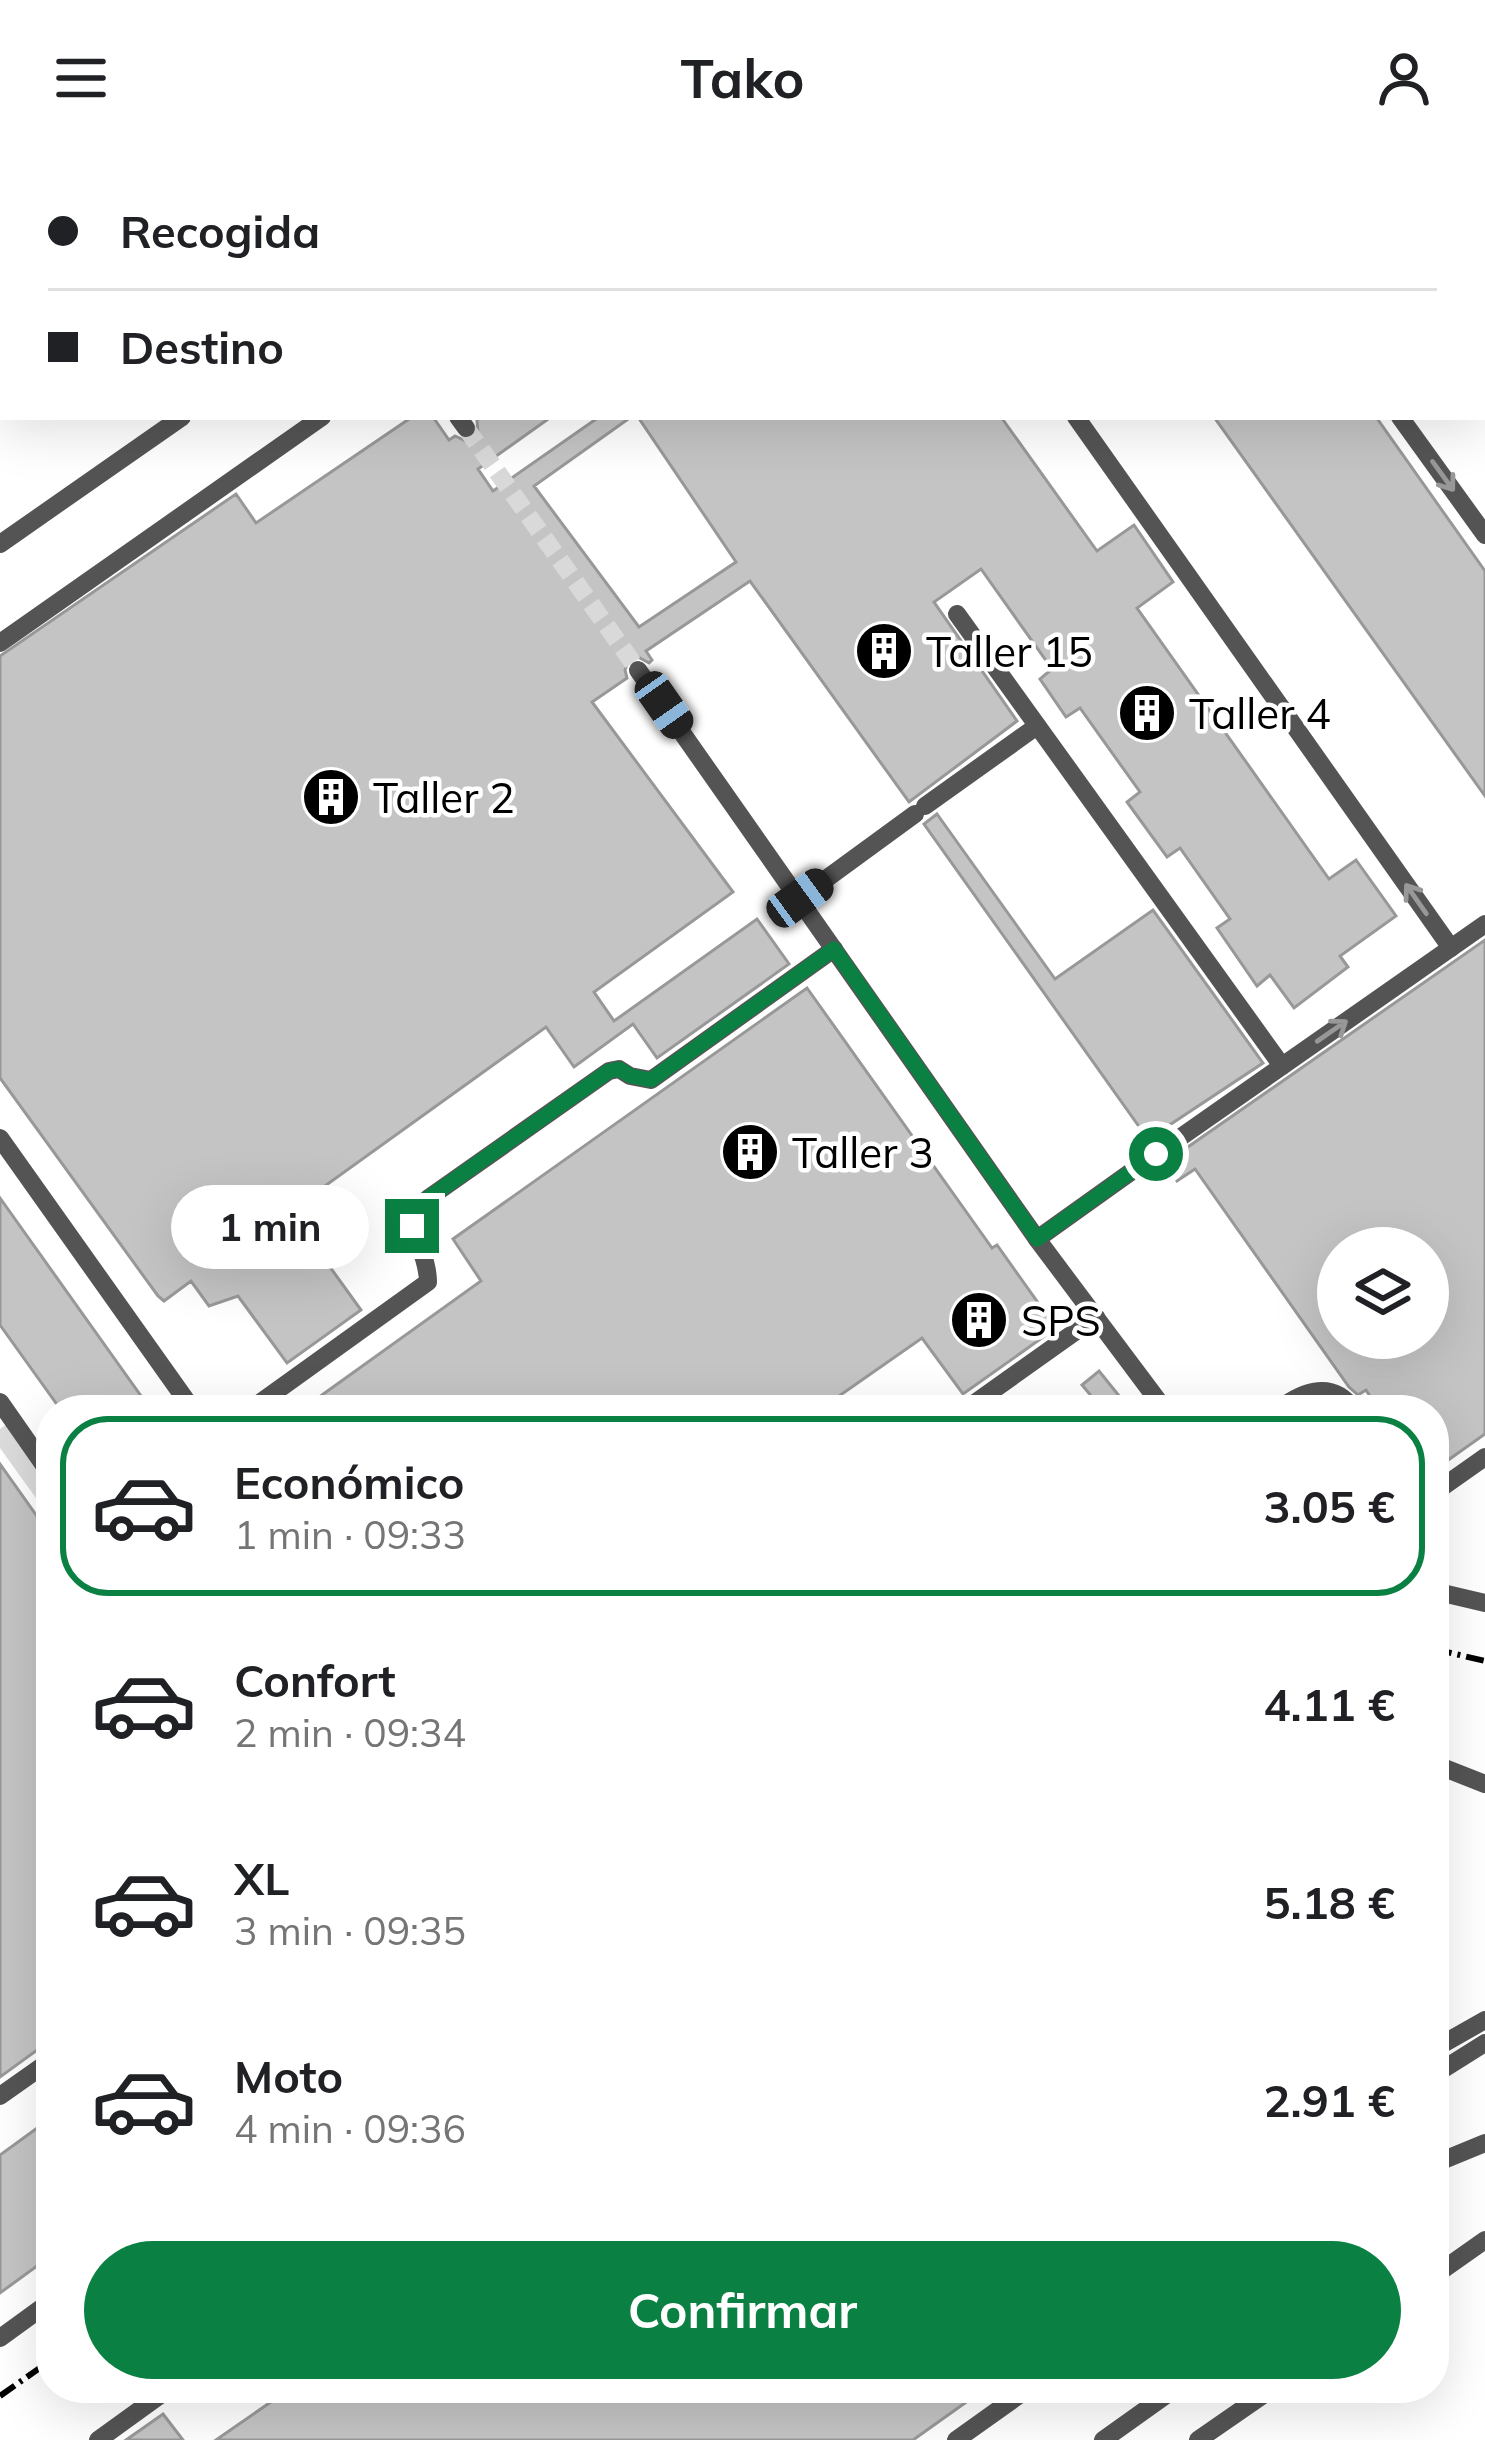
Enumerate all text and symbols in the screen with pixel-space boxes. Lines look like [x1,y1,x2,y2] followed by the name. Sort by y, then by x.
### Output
[681,44,804,112] text: Tako
[48,45,114,111] icon: menu
[1371,45,1437,111] icon: person
[120,203,320,259] text: Recogida
[120,319,284,375] text: Destino
[1429,459,1455,492] one-way arrow
[853,620,915,682] building icon: Taller 15
[926,625,1093,678] place label: Taller 15
[629,665,699,745] car
[1116,682,1178,744] building icon: Taller 4
[1189,687,1331,740] place label: Taller 4
[300,766,362,828] building icon: Taller 2
[373,771,515,824] place label: Taller 2
[760,862,840,934] car
[1404,883,1429,916] one-way arrow
[1315,1019,1349,1044] one-way arrow
[719,1121,781,1183] building icon: Taller 3
[792,1126,934,1179] place label: Taller 3
[1129,1127,1183,1181] route start
[172,1184,370,1268] callout: 1 min
[385,1199,439,1253] route end
[219,1202,321,1251] text: 1 min
[1317,1227,1449,1359] map controls
[1317,1227,1449,1359] button: layers
[948,1289,1010,1351] building icon: SPS
[1021,1294,1101,1347] place label: SPS
[90,1452,198,1560] icon: car
[234,1454,464,1510] text: Económico
[1264,1478,1395,1534] text: 3.05 €
[234,1510,466,1559] text: 1 min · 09:33
[90,1650,198,1758] icon: car
[234,1652,396,1708] text: Confort
[1264,1676,1395,1732] text: 4.11 €
[234,1708,466,1757] text: 2 min · 09:34
[90,1848,198,1956] icon: car
[234,1850,289,1906] text: XL
[1264,1874,1395,1930] text: 5.18 €
[234,1906,466,1955] text: 3 min · 09:35
[90,2046,198,2154] icon: car
[234,2048,343,2104] text: Moto
[1264,2072,1395,2128] text: 2.91 €
[234,2104,466,2153] text: 4 min · 09:36
[84,2241,1401,2379] button: Confirmar

